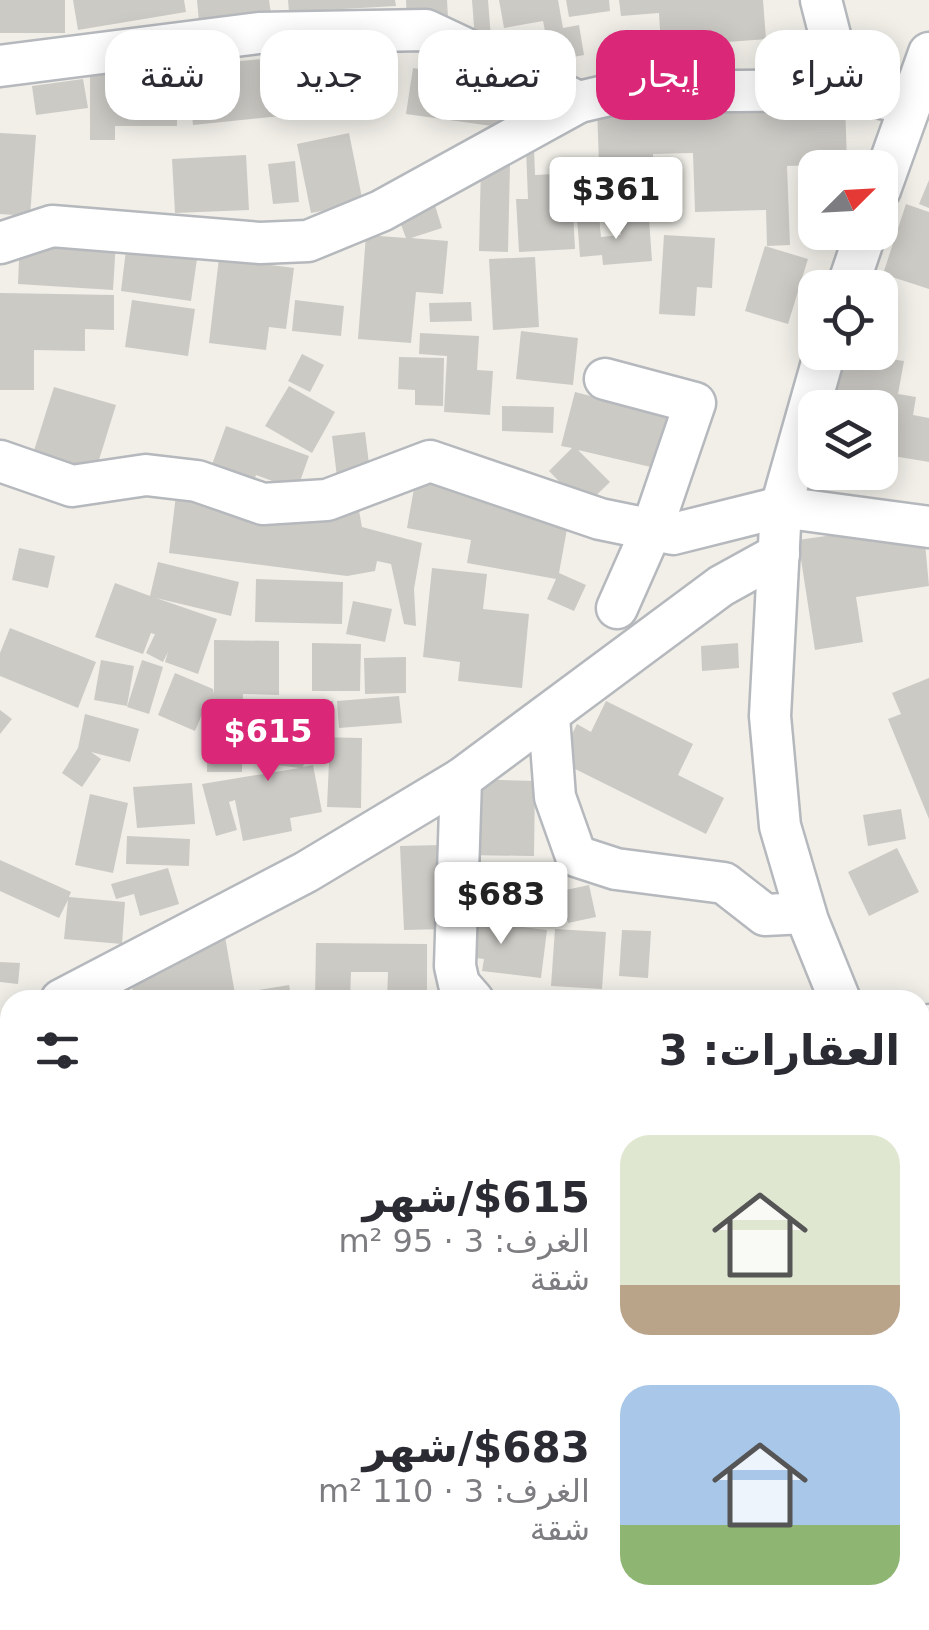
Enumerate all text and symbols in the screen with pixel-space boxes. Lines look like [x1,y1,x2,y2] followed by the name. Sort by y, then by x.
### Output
[105,30,240,120] chip: شقة
[260,30,398,120] chip: جديد
[418,30,576,120] chip: تصفية
[596,30,735,120] chip: إيجار
[755,30,900,120] chip: شراء
[798,150,898,250] north arrow
[798,150,898,490] map controls
[557,157,675,242] pin: $361
[571,170,661,208] text: $361
[798,270,898,370] button: locate
[798,390,898,490] button: layers
[209,699,327,784] pin: $615
[223,712,313,750] text: $615
[442,862,560,947] pin: $683
[456,875,546,913] text: $683
[30,1023,85,1078] icon: filters
[659,1026,900,1075] text: العقارات: 3
[363,1173,590,1222] text: $615/شهر
[700,1175,820,1295] icon: home
[338,1222,590,1260] text: الغرف: 3 · 95 m²
[530,1260,590,1298] text: شقة
[363,1423,590,1472] text: $683/شهر
[700,1425,820,1545] icon: home
[318,1472,590,1510] text: الغرف: 3 · 110 m²
[530,1510,590,1548] text: شقة

